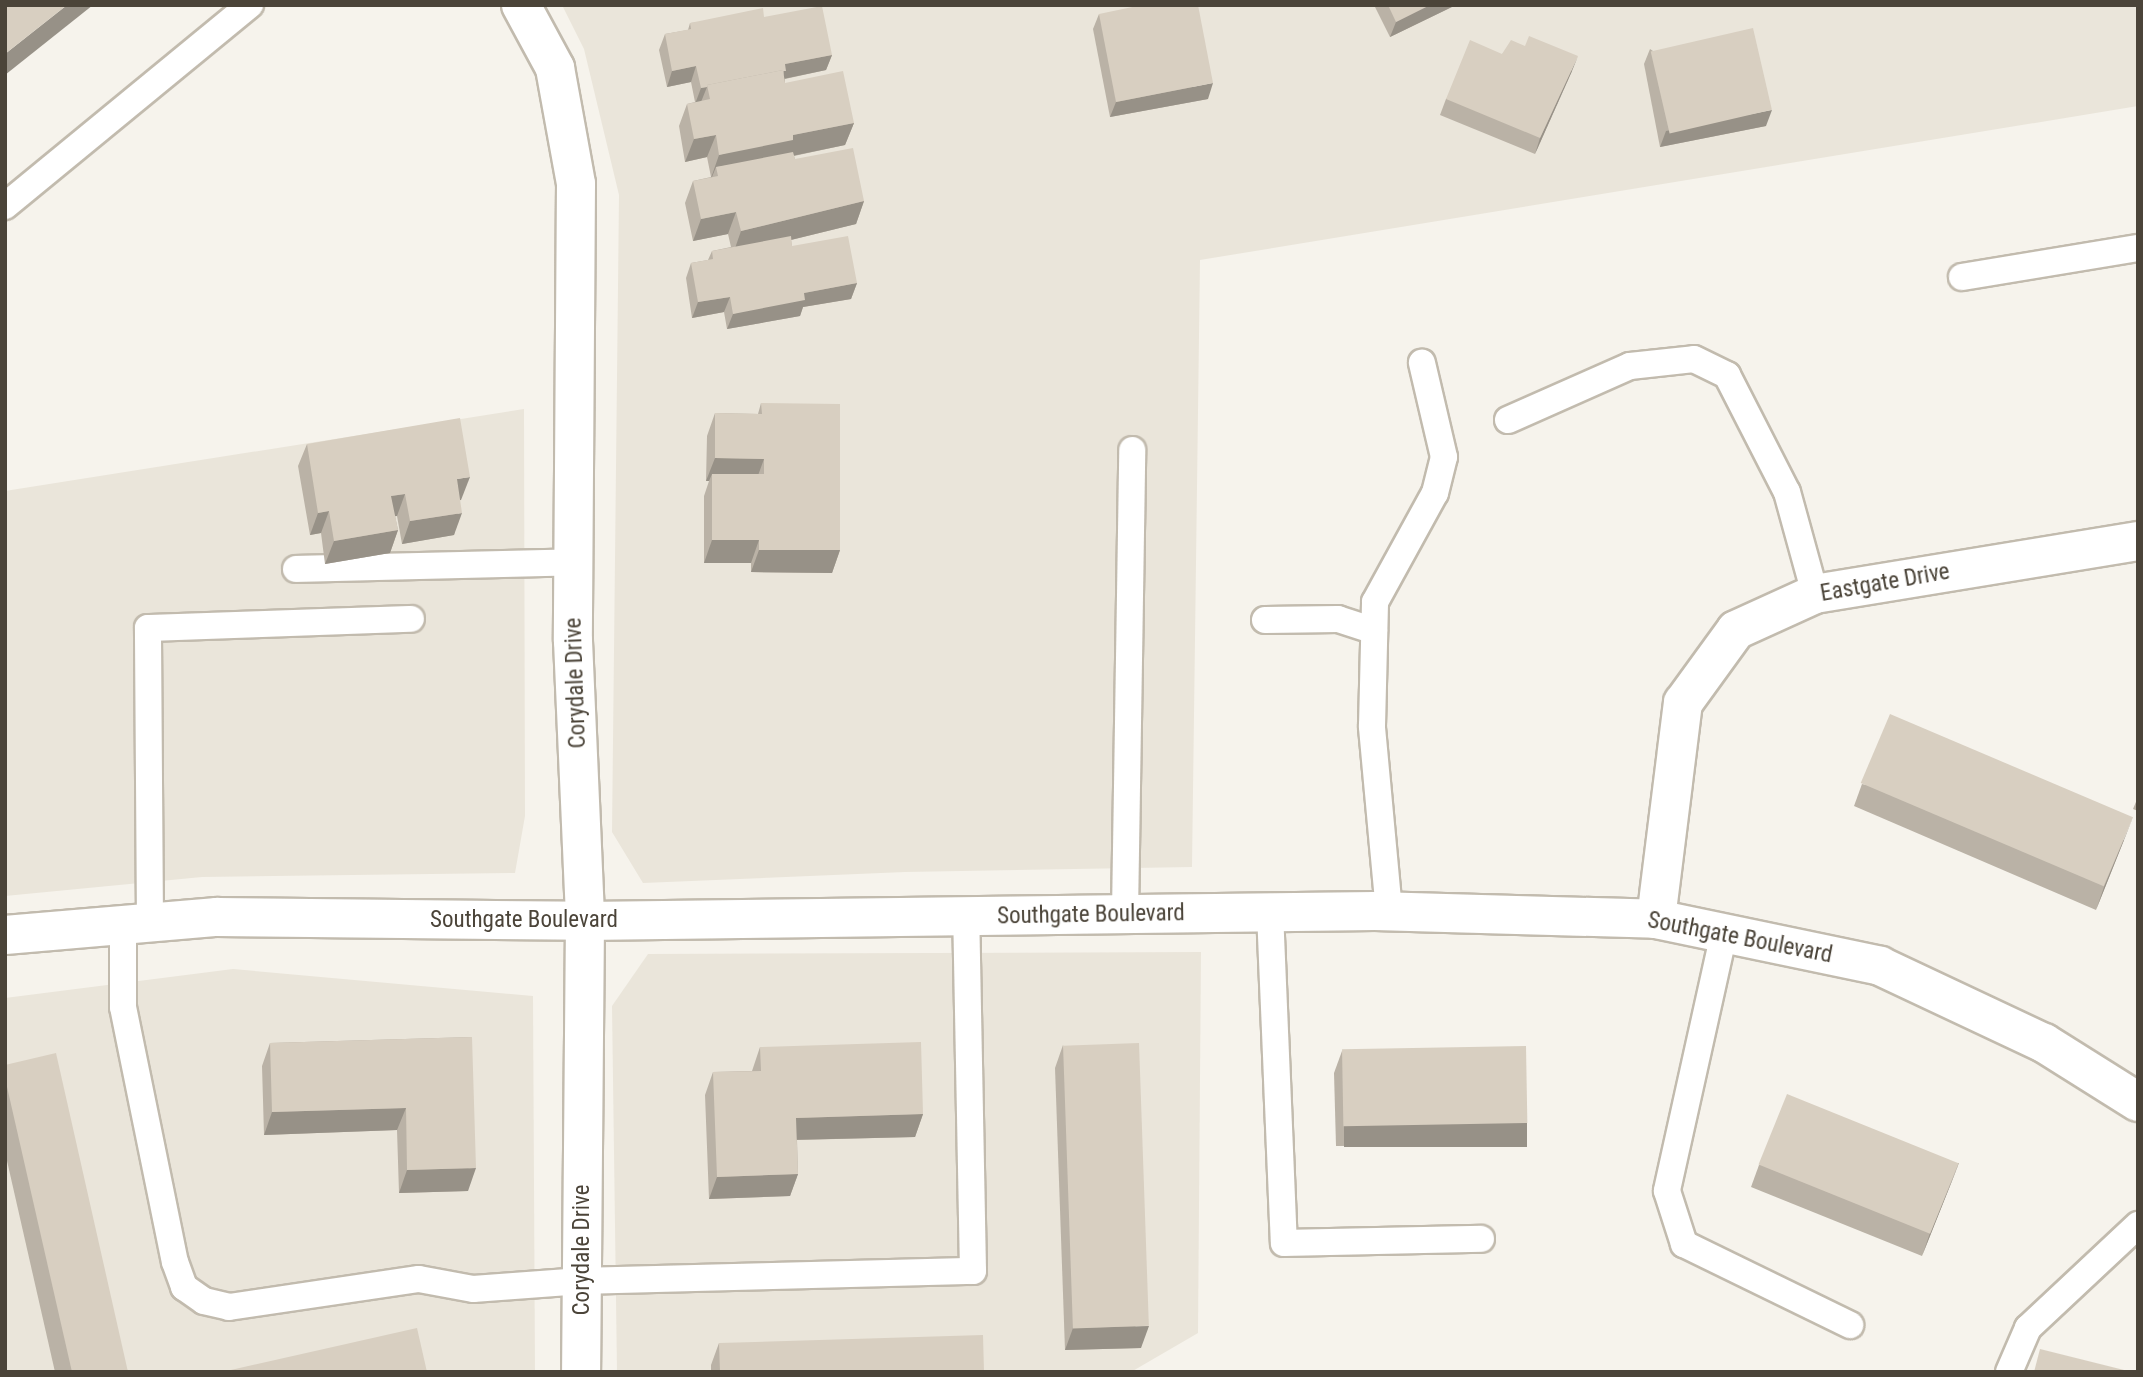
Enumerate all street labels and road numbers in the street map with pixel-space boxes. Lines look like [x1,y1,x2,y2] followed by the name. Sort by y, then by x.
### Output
[1818,558,1952,608] street label: Eastgate Drive
[560,617,592,749] street label: Corydale Drive
[997,900,1185,930] street label: Southgate Boulevard
[430,906,618,934] street label: Southgate Boulevard
[1645,907,1835,969] street label: Southgate Boulevard
[568,1185,596,1315] street label: Corydale Drive

